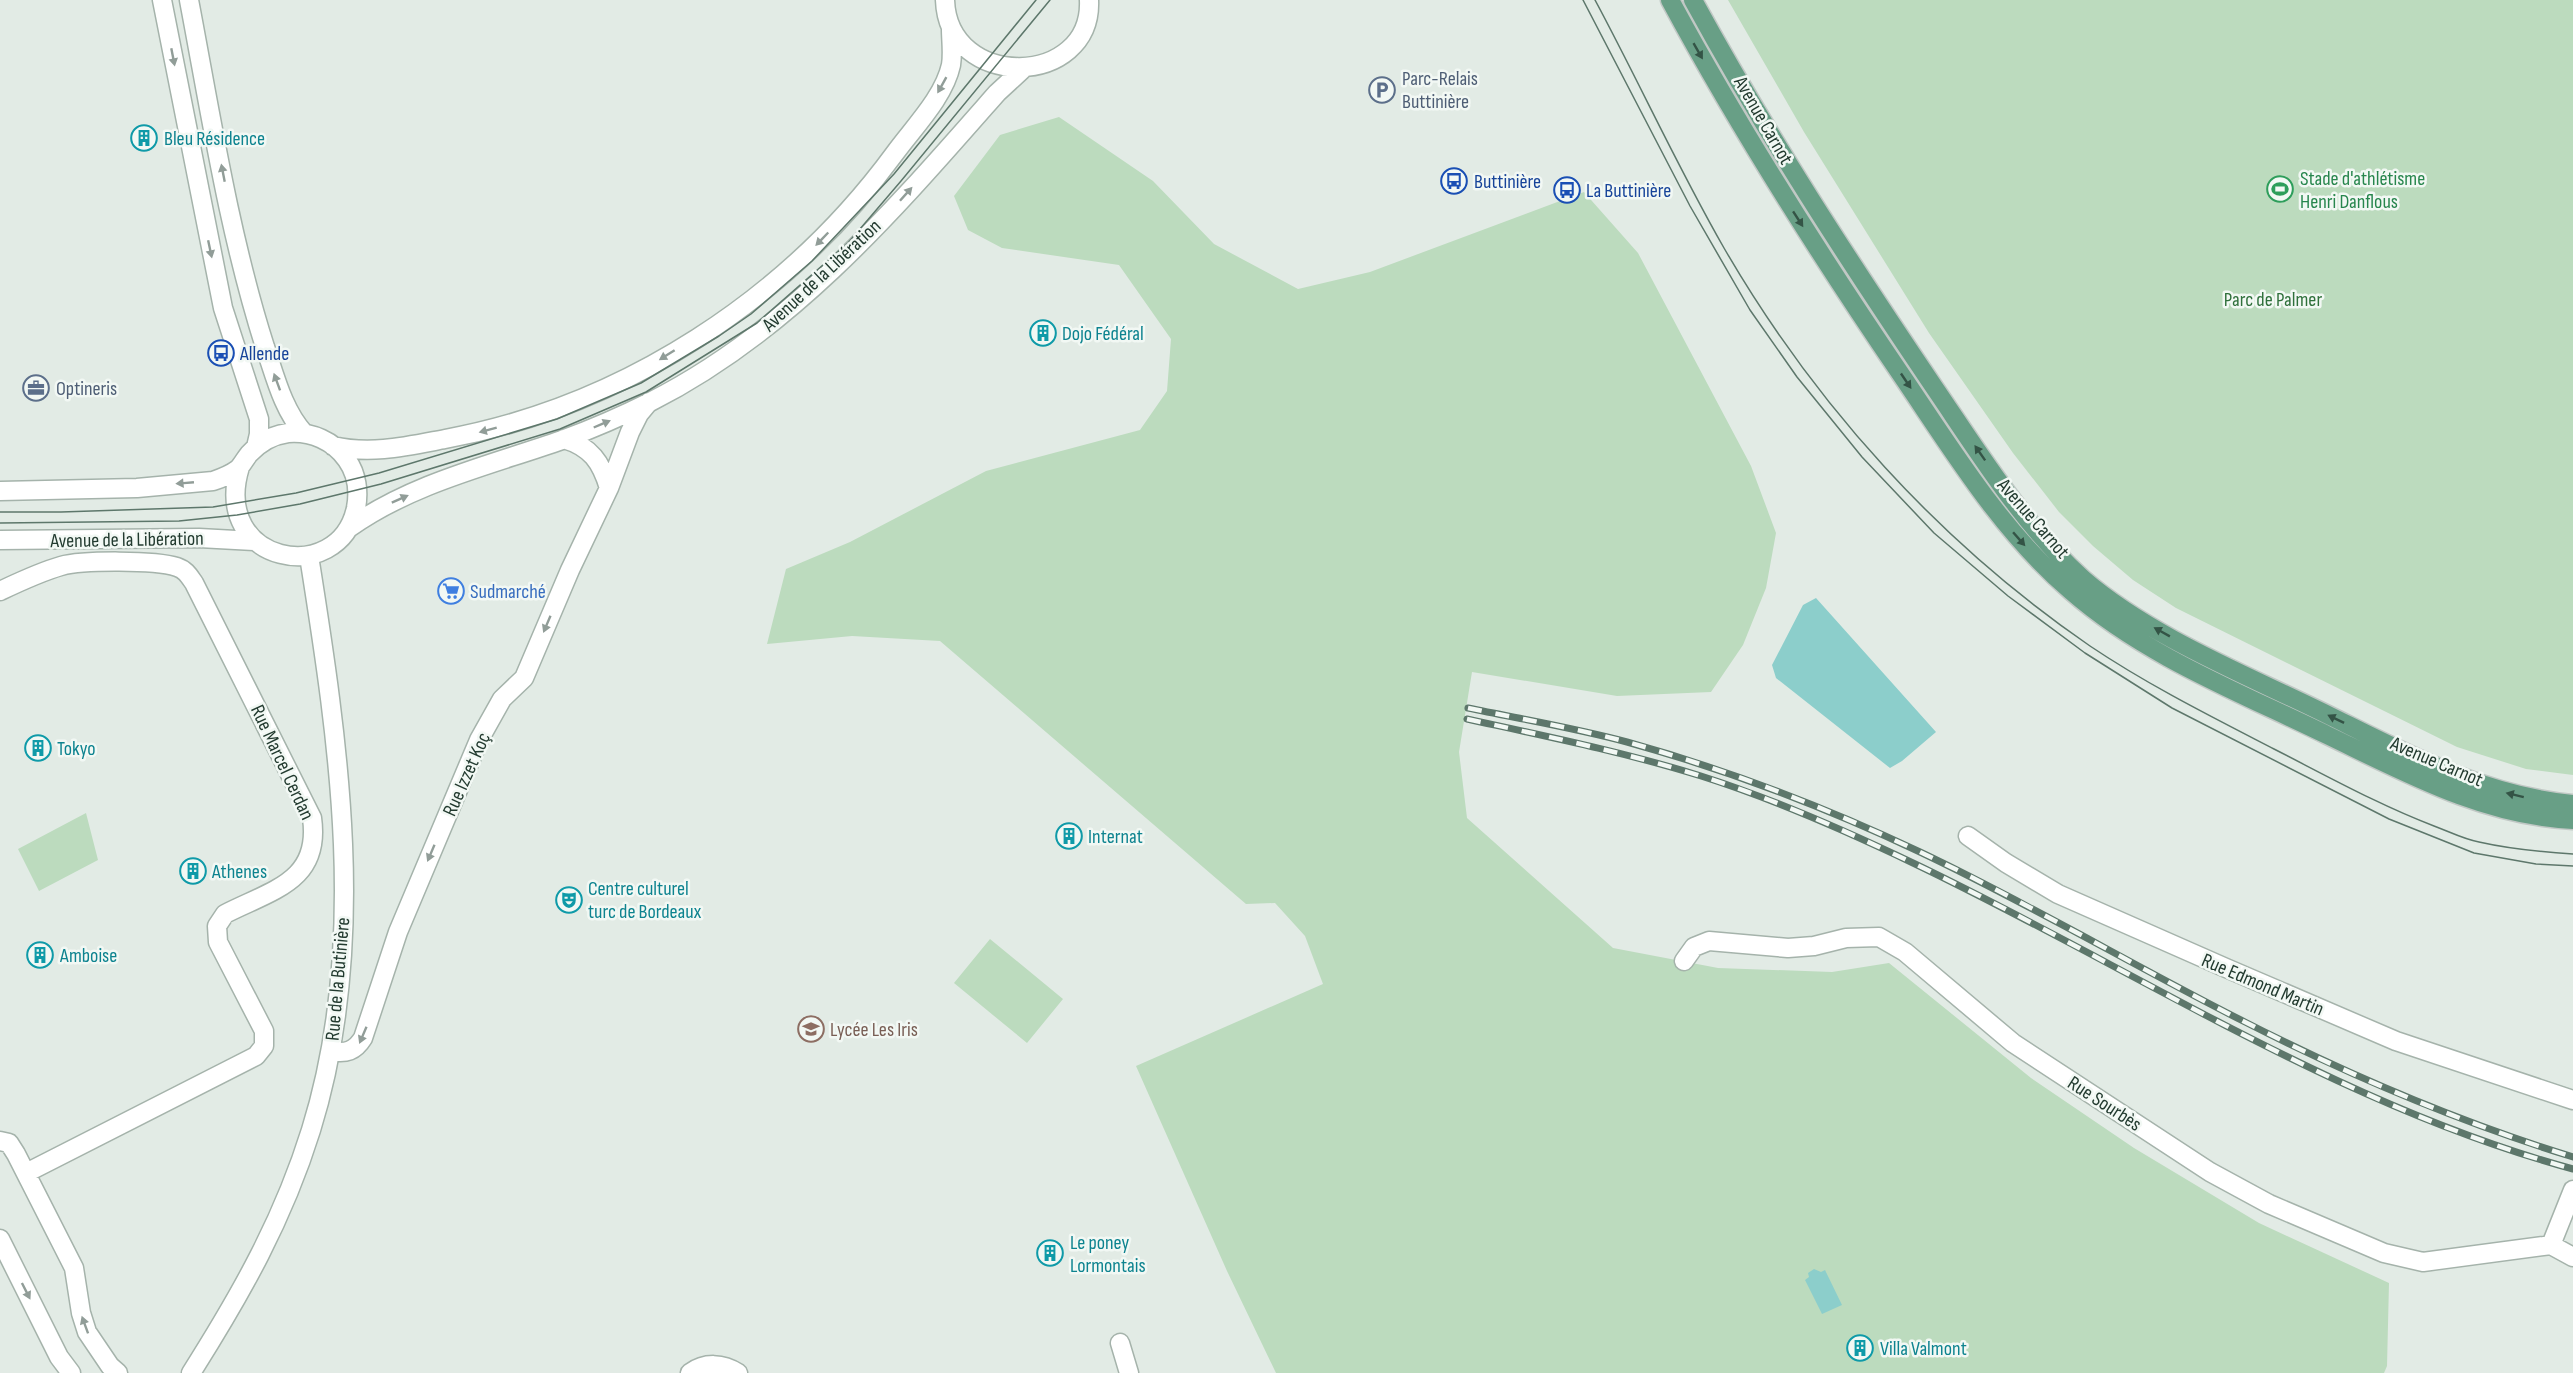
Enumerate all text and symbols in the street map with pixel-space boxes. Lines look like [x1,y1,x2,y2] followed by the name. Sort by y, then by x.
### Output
[1693,43,1704,59] one-way arrow
[169,48,178,67] one-way arrow
[1402,67,1478,114] place label: Parc-Relais Buttinière
[1728,71,1798,169] street label: Avenue Carnot
[1367,75,1397,105] parking icon: Parc-Relais Buttinière
[937,77,947,94] one-way arrow
[129,123,159,153] building icon: Bleu Résidence
[164,127,265,151] place label: Bleu Résidence
[218,164,227,183] one-way arrow
[1439,166,1469,196] bus stop icon: Buttinière
[2300,167,2425,214] place label: Stade d'athlétisme Henri Danflous
[1474,170,1541,194] place label: Buttinière
[2265,174,2295,204] sports icon: Stade d'athlétisme Henri Danflous
[1552,175,1582,205] bus stop icon: La Buttinière
[1586,179,1671,203] place label: La Buttinière
[898,188,912,202] one-way arrow
[1792,210,1804,226] one-way arrow
[757,215,886,338] street label: Avenue de la Libération
[815,231,829,246] one-way arrow
[206,240,215,259] one-way arrow
[2224,288,2322,312] park label: Parc de Palmer
[1028,318,1058,348] building icon: Dojo Fédéral
[1062,322,1144,346] place label: Dojo Fédéral
[206,338,236,368] bus stop icon: Allende
[239,342,289,366] place label: Allende
[659,350,675,361] one-way arrow
[21,373,51,403] office icon: Optineris
[272,373,282,391] one-way arrow
[1900,373,1912,389] one-way arrow
[56,377,117,401] place label: Optineris
[593,418,611,428] one-way arrow
[478,426,496,435] one-way arrow
[1974,446,1986,462] one-way arrow
[1991,473,2074,563] street label: Avenue Carnot
[175,478,194,488] one-way arrow
[391,495,408,504] one-way arrow
[49,527,204,553] street label: Avenue de la Libération
[2013,531,2026,547] one-way arrow
[436,576,466,606] supermarket icon: Sudmarché
[470,580,546,604] place label: Sudmarché
[542,616,551,633] one-way arrow
[2153,627,2170,637] one-way arrow
[245,701,319,824] street label: Rue Marcel Cerdan
[2328,715,2345,724] one-way arrow
[438,729,496,820] street label: Rue Izzet Koç
[2386,731,2486,792] street label: Avenue Carnot
[23,733,53,763] building icon: Tokyo
[57,737,96,761] place label: Tokyo
[2506,790,2524,799] one-way arrow
[1054,821,1084,851] building icon: Internat
[1088,825,1143,849] place label: Internat
[426,844,436,862] one-way arrow
[178,856,208,886] building icon: Athenes
[211,860,267,884] place label: Athenes
[588,877,702,924] place label: Centre culturel turc de Bordeaux
[554,885,584,915] theatre icon: Centre culturel turc de Bordeaux
[321,916,355,1042] street label: Rue de la Butinière
[25,940,55,970] building icon: Amboise
[59,944,117,968] place label: Amboise
[2198,948,2327,1021] street label: Rue Edmond Martin
[796,1014,826,1044] school or university icon: Lycée Les Iris
[830,1018,918,1042] place label: Lycée Les Iris
[358,1026,367,1044] one-way arrow
[2063,1071,2146,1137] street label: Rue Sourbès
[1070,1231,1146,1278] place label: Le poney Lormontais
[1035,1238,1065,1268] building icon: Le poney Lormontais
[22,1283,31,1300] one-way arrow
[80,1316,90,1334] one-way arrow
[1845,1333,1875,1363] building icon: Villa Valmont
[1880,1337,1967,1361] place label: Villa Valmont

